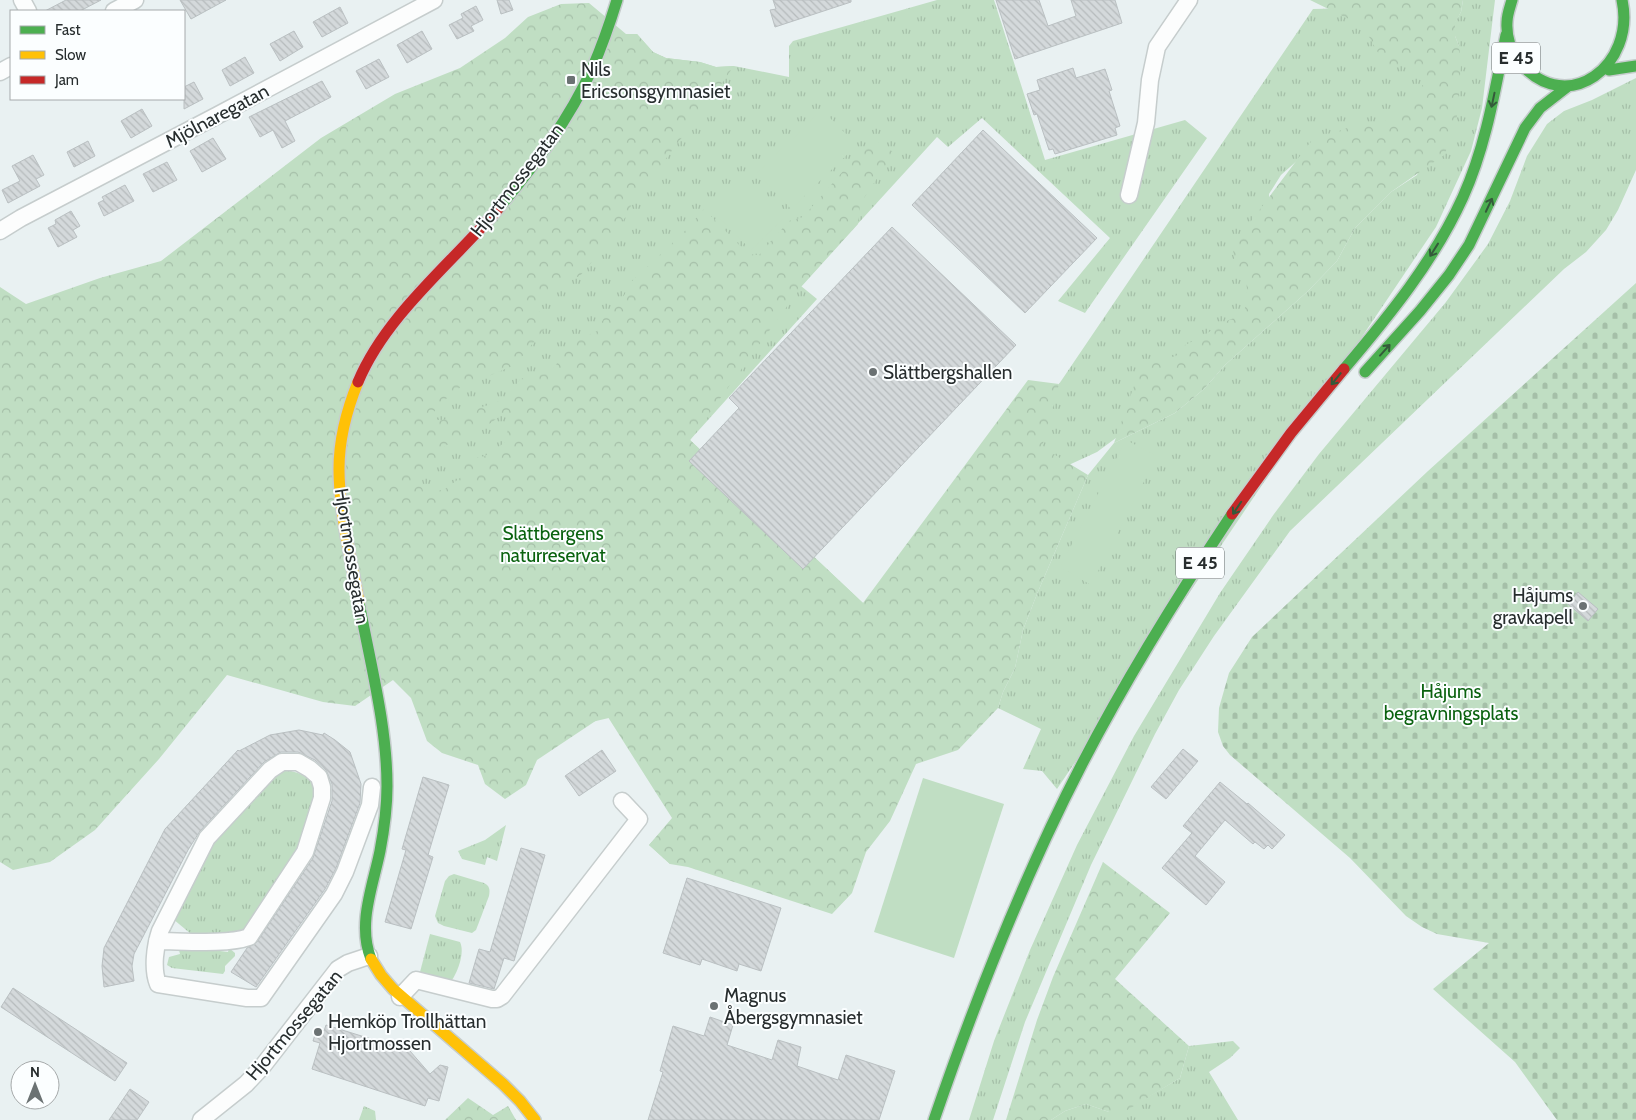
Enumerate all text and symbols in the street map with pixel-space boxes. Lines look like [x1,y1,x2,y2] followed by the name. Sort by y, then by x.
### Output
[10,10,185,100] legend
[55,21,80,39] text: Fast
[1492,42,1540,74] road number: E 45
[55,46,86,64] text: Slow
[581,58,731,103] place label: Nils Ericsonsgymnasiet
[54,71,79,89] text: Jam
[565,74,577,86] marker: Nils Ericsonsgymnasiet
[161,79,273,153] street label: Mjölnaregatan
[1488,91,1497,107] one-way arrow
[466,119,568,241] street label: Hjortmossegatan
[1485,198,1495,213] one-way arrow
[1428,243,1439,257] one-way arrow
[1379,344,1391,357] one-way arrow
[883,361,1012,384] place label: Slättbergshallen
[867,366,879,378] marker: Slättbergshallen
[1330,372,1341,385] one-way arrow
[330,486,374,626] street label: Hjortmossegatan
[1232,501,1242,515] one-way arrow
[500,522,606,567] park label: Slättbergens naturreservat
[1176,548,1224,578] road number: E 45
[1493,584,1574,629] place label: Håjums gravkapell
[1577,600,1589,612] marker: Håjums gravkapell
[1384,680,1518,725] park label: Håjums begravningsplats
[241,965,347,1085] street label: Hjortmossegatan
[724,984,863,1029] place label: Magnus Åbergsgymnasiet
[708,1000,720,1012] marker: Magnus Åbergsgymnasiet
[328,1010,486,1055] place label: Hemköp Trollhättan Hjortmossen
[312,1026,324,1038] marker: Hemköp Trollhättan Hjortmossen
[10,1060,60,1110] north arrow
[30,1063,40,1081] text: N

